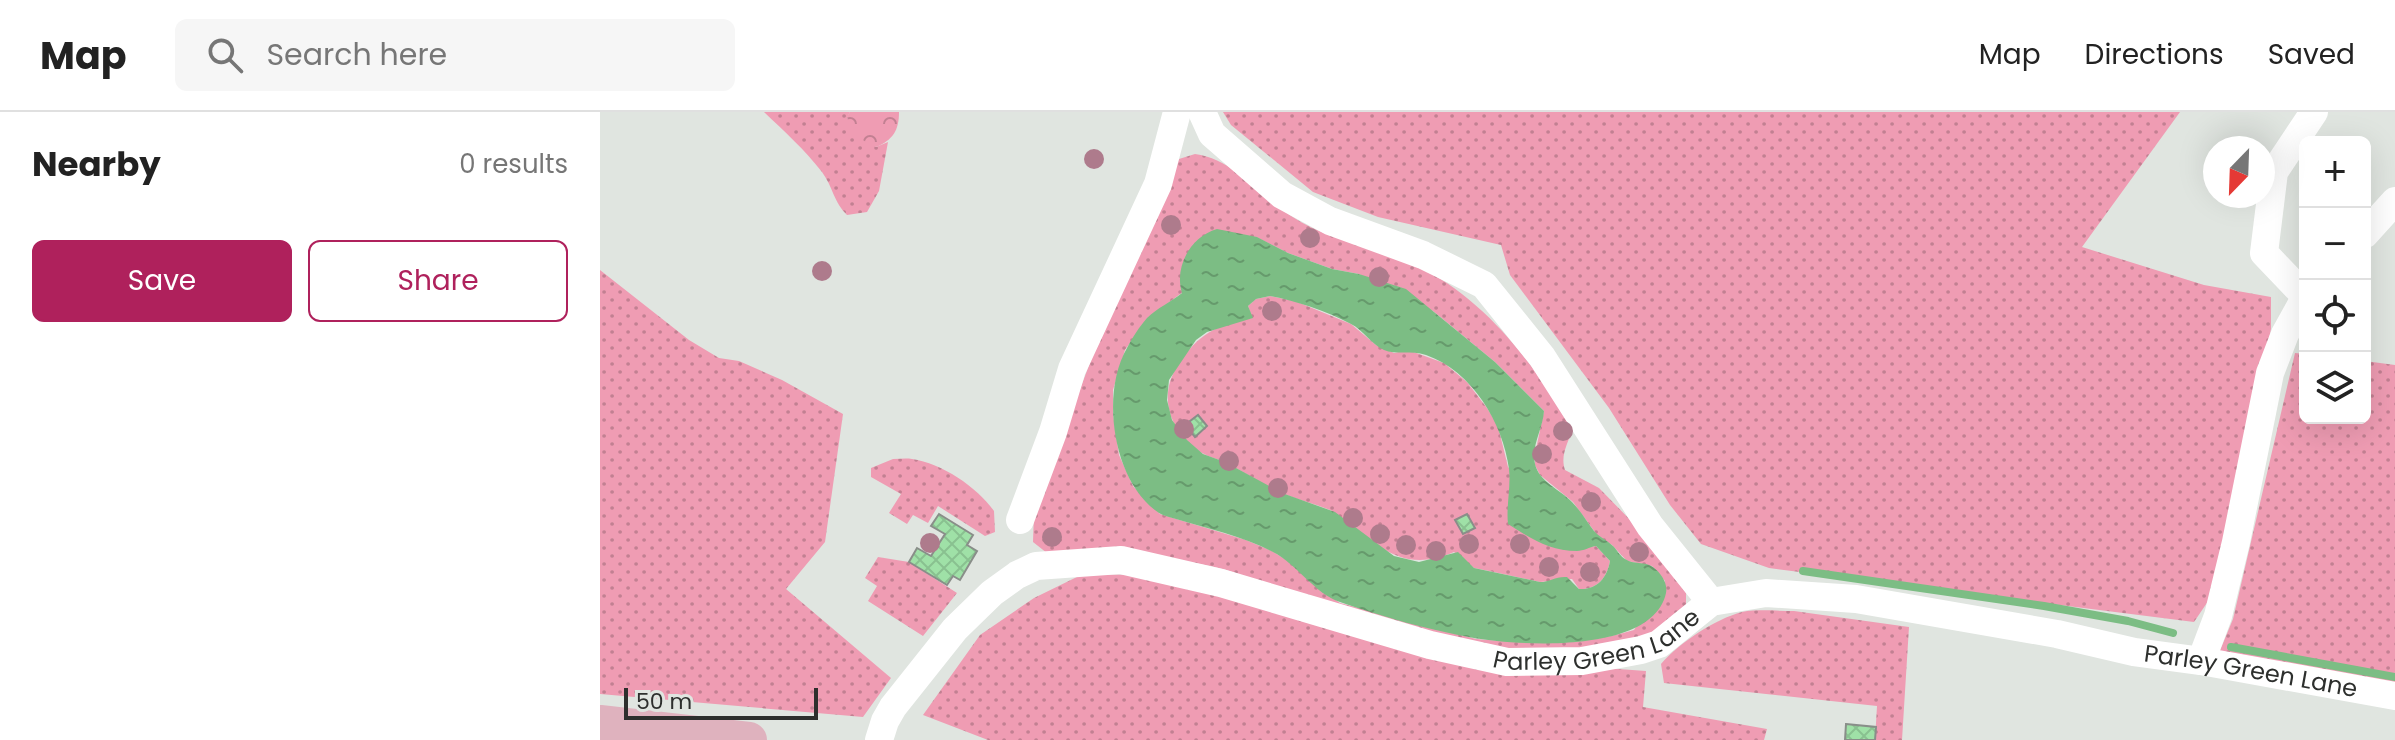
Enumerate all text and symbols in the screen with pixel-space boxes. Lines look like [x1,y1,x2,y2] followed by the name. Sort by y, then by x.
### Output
[175,19,735,91] search box
[40,29,127,82] text: Map
[203,33,247,77] icon: search
[267,33,447,76] text: Search here
[1979,35,2041,74] text: Map
[2085,35,2224,74] text: Directions
[2268,35,2355,74] text: Saved
[2203,136,2275,208] north arrow
[2299,136,2371,424] map controls
[2299,136,2371,208] button: +
[32,140,161,188] text: Nearby
[459,146,568,182] text: 0 results
[2299,208,2371,280] button: −
[32,240,292,322] button: Save
[308,240,568,322] button: Share
[2299,280,2371,352] button: locate
[2299,352,2371,424] button: layers
[1490,601,1707,678] street label: Parley Green Lane
[2142,637,2360,705] street label: Parley Green Lane
[624,684,818,720] scale bar
[636,686,692,717] text: 50 m

